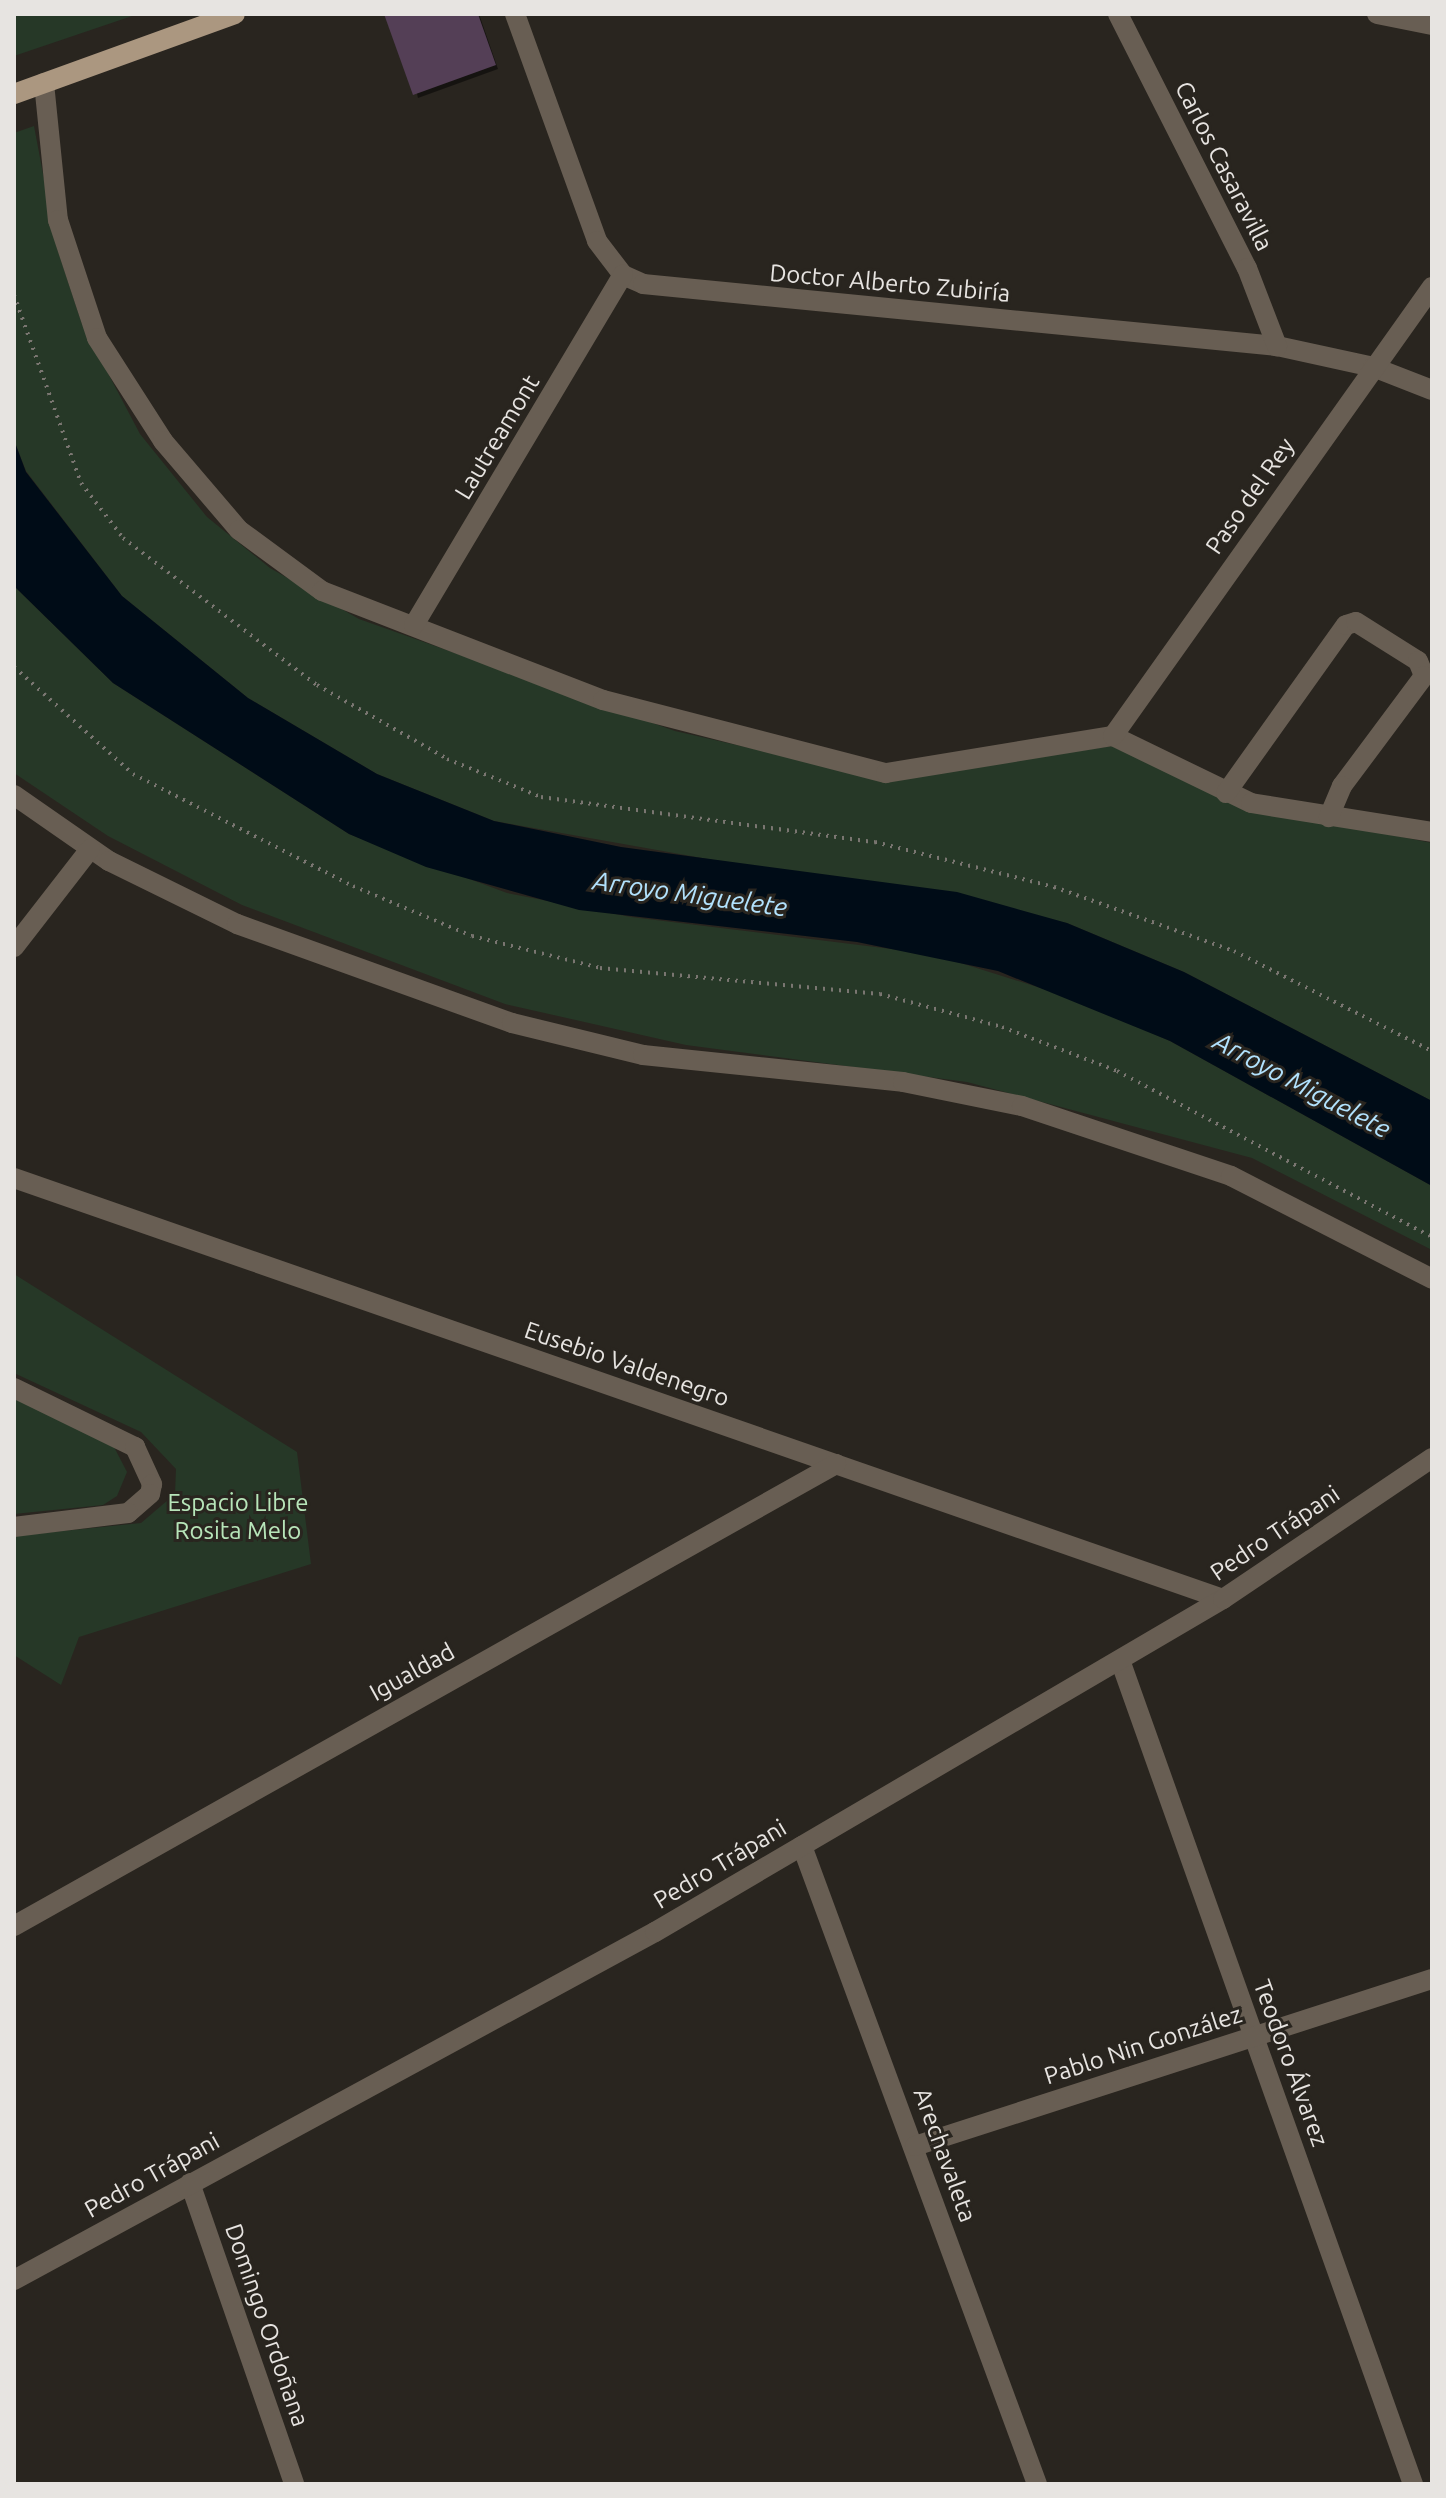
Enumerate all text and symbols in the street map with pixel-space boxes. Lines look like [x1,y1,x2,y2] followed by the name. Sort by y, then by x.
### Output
[1169,77,1279,255] street label: Carlos Casaravilla
[768,258,1012,308] street label: Doctor Alberto Zubiría
[449,369,545,505] street label: Lautreamont
[1199,432,1301,560] street label: Paso del Rey
[591,865,789,923] water label: Arroyo Miguelete
[1208,1025,1396,1145] water label: Arroyo Miguelete
[521,1315,733,1413] street label: Eusebio Valdenegro
[1205,1479,1345,1587] street label: Pedro Trápani
[167,1489,309,1545] park label: Espacio Libre Rosita Melo
[364,1637,460,1707] street label: Igualdad
[648,1813,792,1915] street label: Pedro Trápani
[1247,1976,1335,2150] street label: Teodoro Álvarez
[1041,1999,1245,2091] street label: Pablo Nin González
[907,2084,983,2226] street label: Arechavaleta
[80,2126,224,2224] street label: Pedro Trápani
[219,2220,315,2430] street label: Domingo Ordoñana

